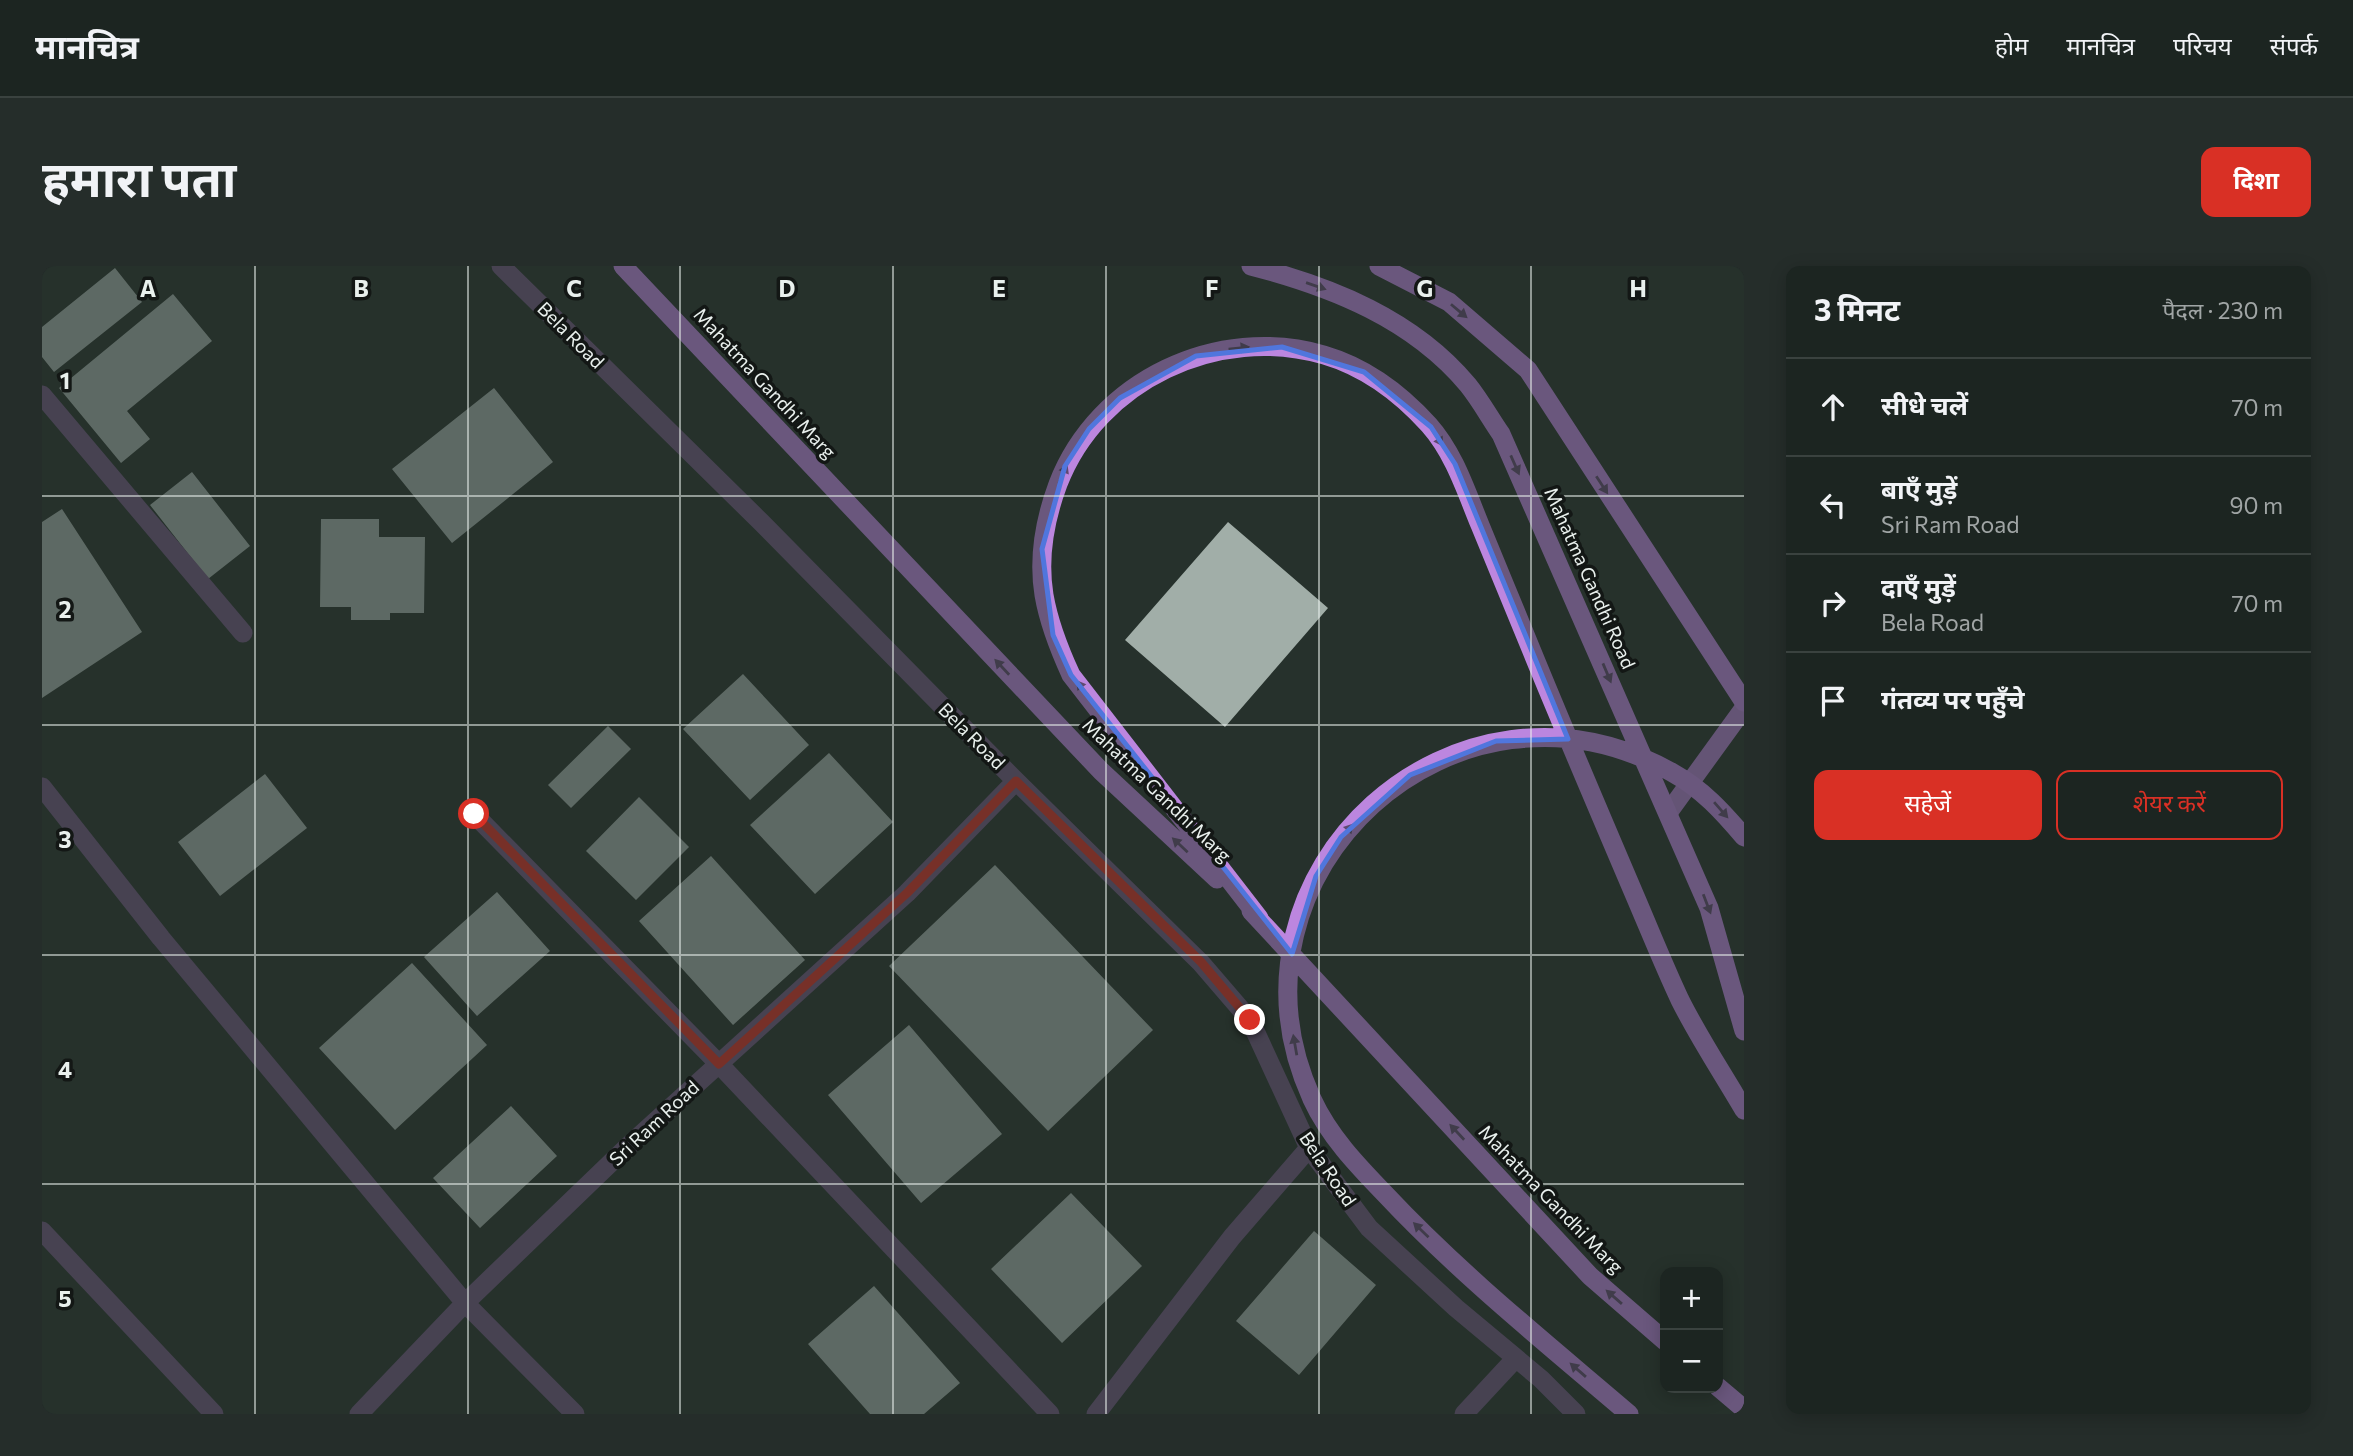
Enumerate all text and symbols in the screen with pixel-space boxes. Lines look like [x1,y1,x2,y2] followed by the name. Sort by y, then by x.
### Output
[35,25,139,66] text: मानचित्र
[1995,31,2028,60] text: होम
[2066,31,2135,60] text: मानचित्र
[2173,31,2232,60] text: परिचय
[2270,31,2318,60] text: संपर्क
[42,147,236,207] text: हमारा पता
[2201,147,2311,217] button: दिशा
[140,274,157,302] text: A
[353,274,369,302] text: B
[566,274,582,302] text: C
[779,274,796,302] text: D
[992,274,1006,302] text: E
[1205,274,1219,302] text: F
[1417,274,1433,302] text: G
[1629,274,1647,302] text: H
[1306,281,1327,292] one-way arrow
[1814,290,1900,327] text: 3 मिनट
[533,296,610,373] street label: Bela Road
[2163,296,2283,324] text: पैदल · 230 m
[690,303,841,463] street label: Mahatma Gandhi Marg
[1451,303,1468,318] one-way arrow
[1228,343,1250,354] one-way arrow
[60,366,70,394] text: 1
[1814,388,1852,426] icon: ahead
[1881,389,1968,420] text: सीधे चलें
[2231,393,2283,421] text: 70 m
[1430,427,1443,446] one-way arrow
[1509,455,1521,475] one-way arrow
[1057,463,1068,484] one-way arrow
[1881,473,1957,504] text: बाएँ मुड़ें
[1596,475,1609,495] one-way arrow
[1540,483,1641,672] street label: Mahatma Gandhi Road
[1814,486,1852,524] icon: left
[2230,491,2283,519] text: 90 m
[1881,510,2020,538] text: Sri Ram Road
[1881,571,1956,602] text: दाएँ मुड़ें
[1814,584,1852,622] icon: right
[2231,589,2283,617] text: 70 m
[58,595,72,623] text: 2
[1881,608,1984,636] text: Bela Road
[995,659,1011,676] one-way arrow
[1602,663,1613,684] one-way arrow
[1075,681,1090,699] one-way arrow
[1814,682,1852,720] icon: arrive
[1881,683,2025,714] text: गंतव्य पर पहुँचे
[934,697,1011,774] street label: Bela Road
[1078,713,1236,867] street label: Mahatma Gandhi Marg
[1814,770,2042,840] button: सहेजें
[2056,770,2283,840] button: शेयर करें
[458,798,489,829] route start
[1713,801,1729,819] one-way arrow
[1338,823,1354,841] one-way arrow
[58,825,72,853] text: 3
[1171,837,1189,853] one-way arrow
[1702,894,1713,915] one-way arrow
[1234,1004,1265,1035] route end
[1289,1034,1300,1056] one-way arrow
[58,1055,72,1083] text: 4
[604,1075,703,1170] street label: Sri Ram Road
[1474,1120,1628,1278] street label: Mahatma Gandhi Marg
[1449,1124,1465,1141] one-way arrow
[1295,1127,1362,1210] street label: Bela Road
[1413,1222,1430,1238] one-way arrow
[1660,1267,1723,1393] map controls
[1660,1267,1723,1330] button: +
[58,1284,72,1312] text: 5
[1605,1290,1622,1305] one-way arrow
[1660,1330,1723,1393] button: −
[1569,1363,1586,1378] one-way arrow

